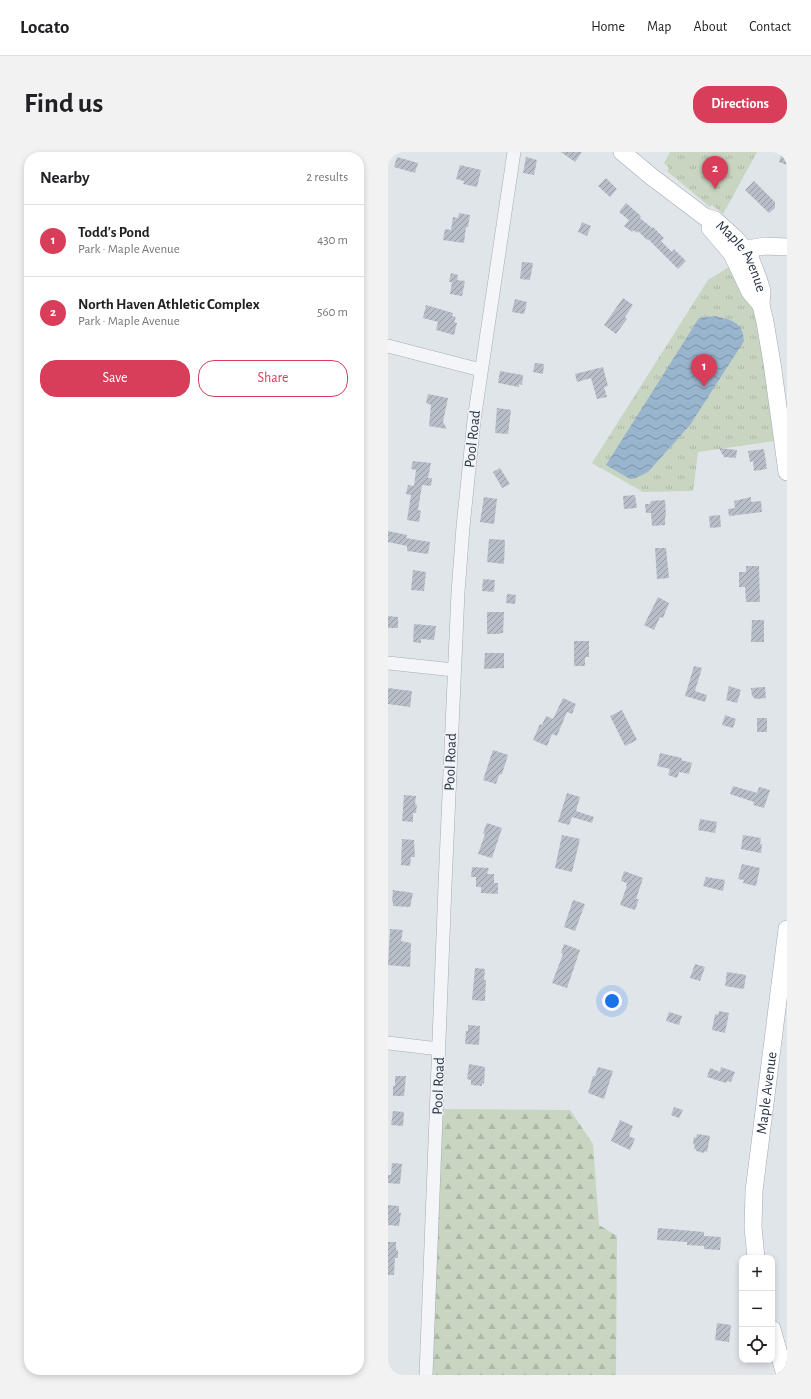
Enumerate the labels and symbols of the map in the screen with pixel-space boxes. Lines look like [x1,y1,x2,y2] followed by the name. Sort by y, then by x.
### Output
[702,156,728,189] pin: 2
[713,218,769,294] street label: Maple Avenue
[691,354,717,387] pin: 1
[462,409,483,469] street label: Pool Road
[442,733,459,791] street label: Pool Road
[602,991,622,1011] your location
[754,1051,779,1135] street label: Maple Avenue
[430,1057,447,1115] street label: Pool Road

